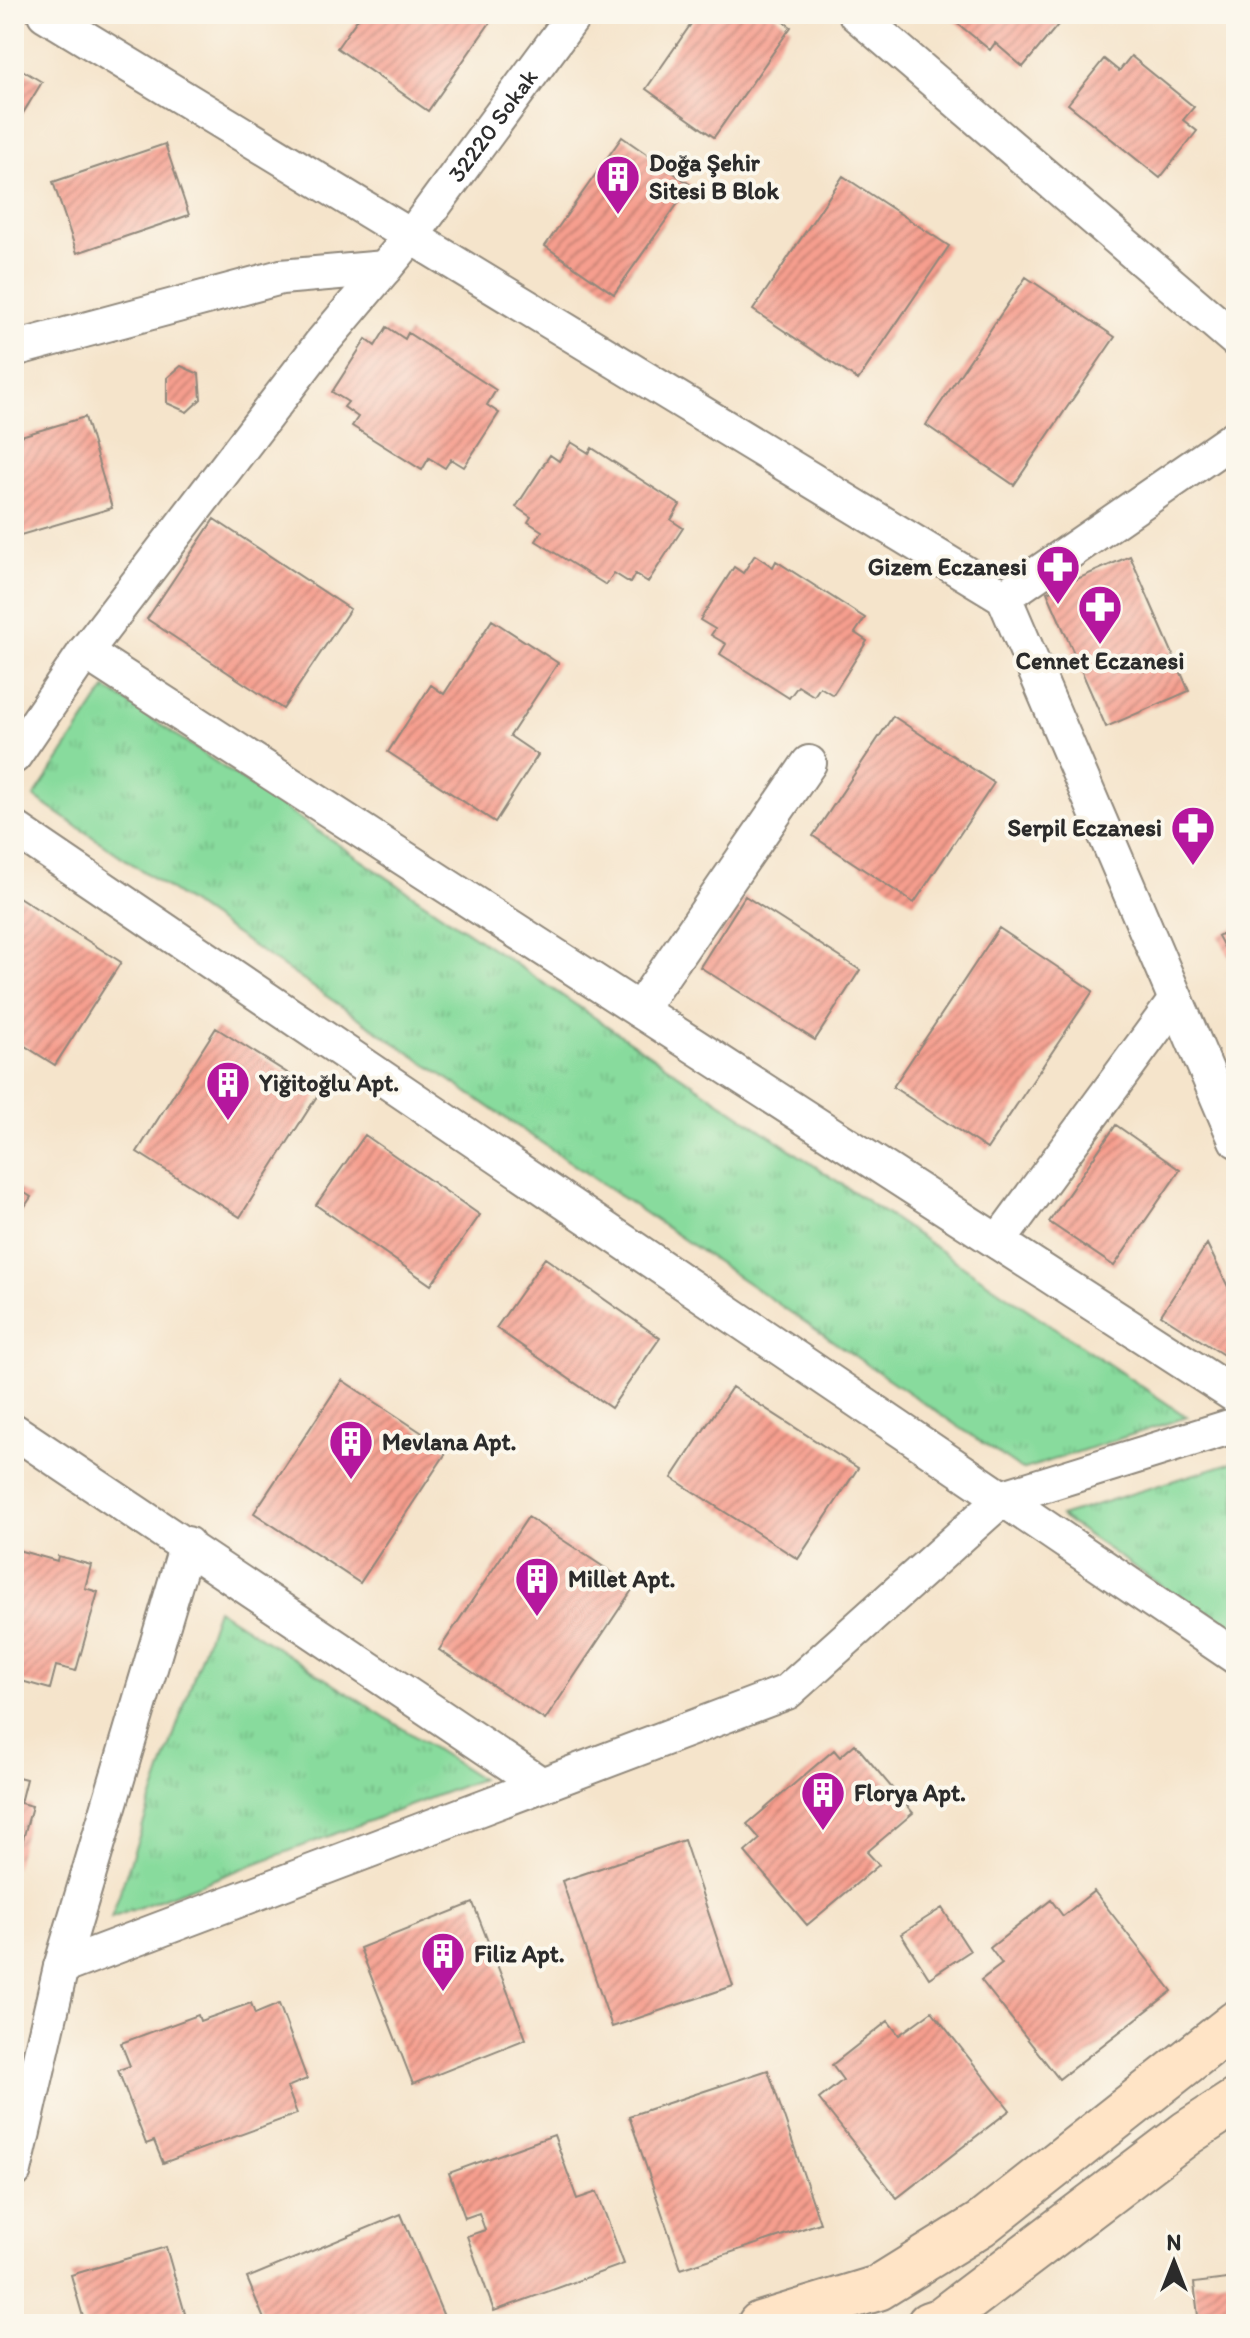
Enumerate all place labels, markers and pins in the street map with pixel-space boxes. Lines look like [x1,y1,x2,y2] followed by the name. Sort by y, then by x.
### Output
[649,148,779,205] place label: Doğa Şehir Sitesi B Blok
[594,153,642,216] building icon: Doğa Şehir Sitesi B Blok
[1034,543,1082,606] pharmacy icon: Gizem Eczanesi
[868,552,1027,581] place label: Gizem Eczanesi
[1076,583,1124,646] pharmacy icon: Cennet Eczanesi
[1016,646,1184,675] place label: Cennet Eczanesi
[1169,804,1217,867] pharmacy icon: Serpil Eczanesi
[1008,813,1162,843] place label: Serpil Eczanesi
[204,1059,252,1122] building icon: Yiğitoğlu Apt.
[258,1068,399,1098] place label: Yiğitoğlu Apt.
[327,1418,375,1481] building icon: Mevlana Apt.
[382,1427,517,1457] place label: Mevlana Apt.
[513,1555,561,1618] building icon: Millet Apt.
[568,1564,675,1594] place label: Millet Apt.
[799,1769,847,1832] building icon: Florya Apt.
[854,1778,966,1808] place label: Florya Apt.
[419,1930,467,1993] building icon: Filiz Apt.
[474,1939,565,1969] place label: Filiz Apt.

